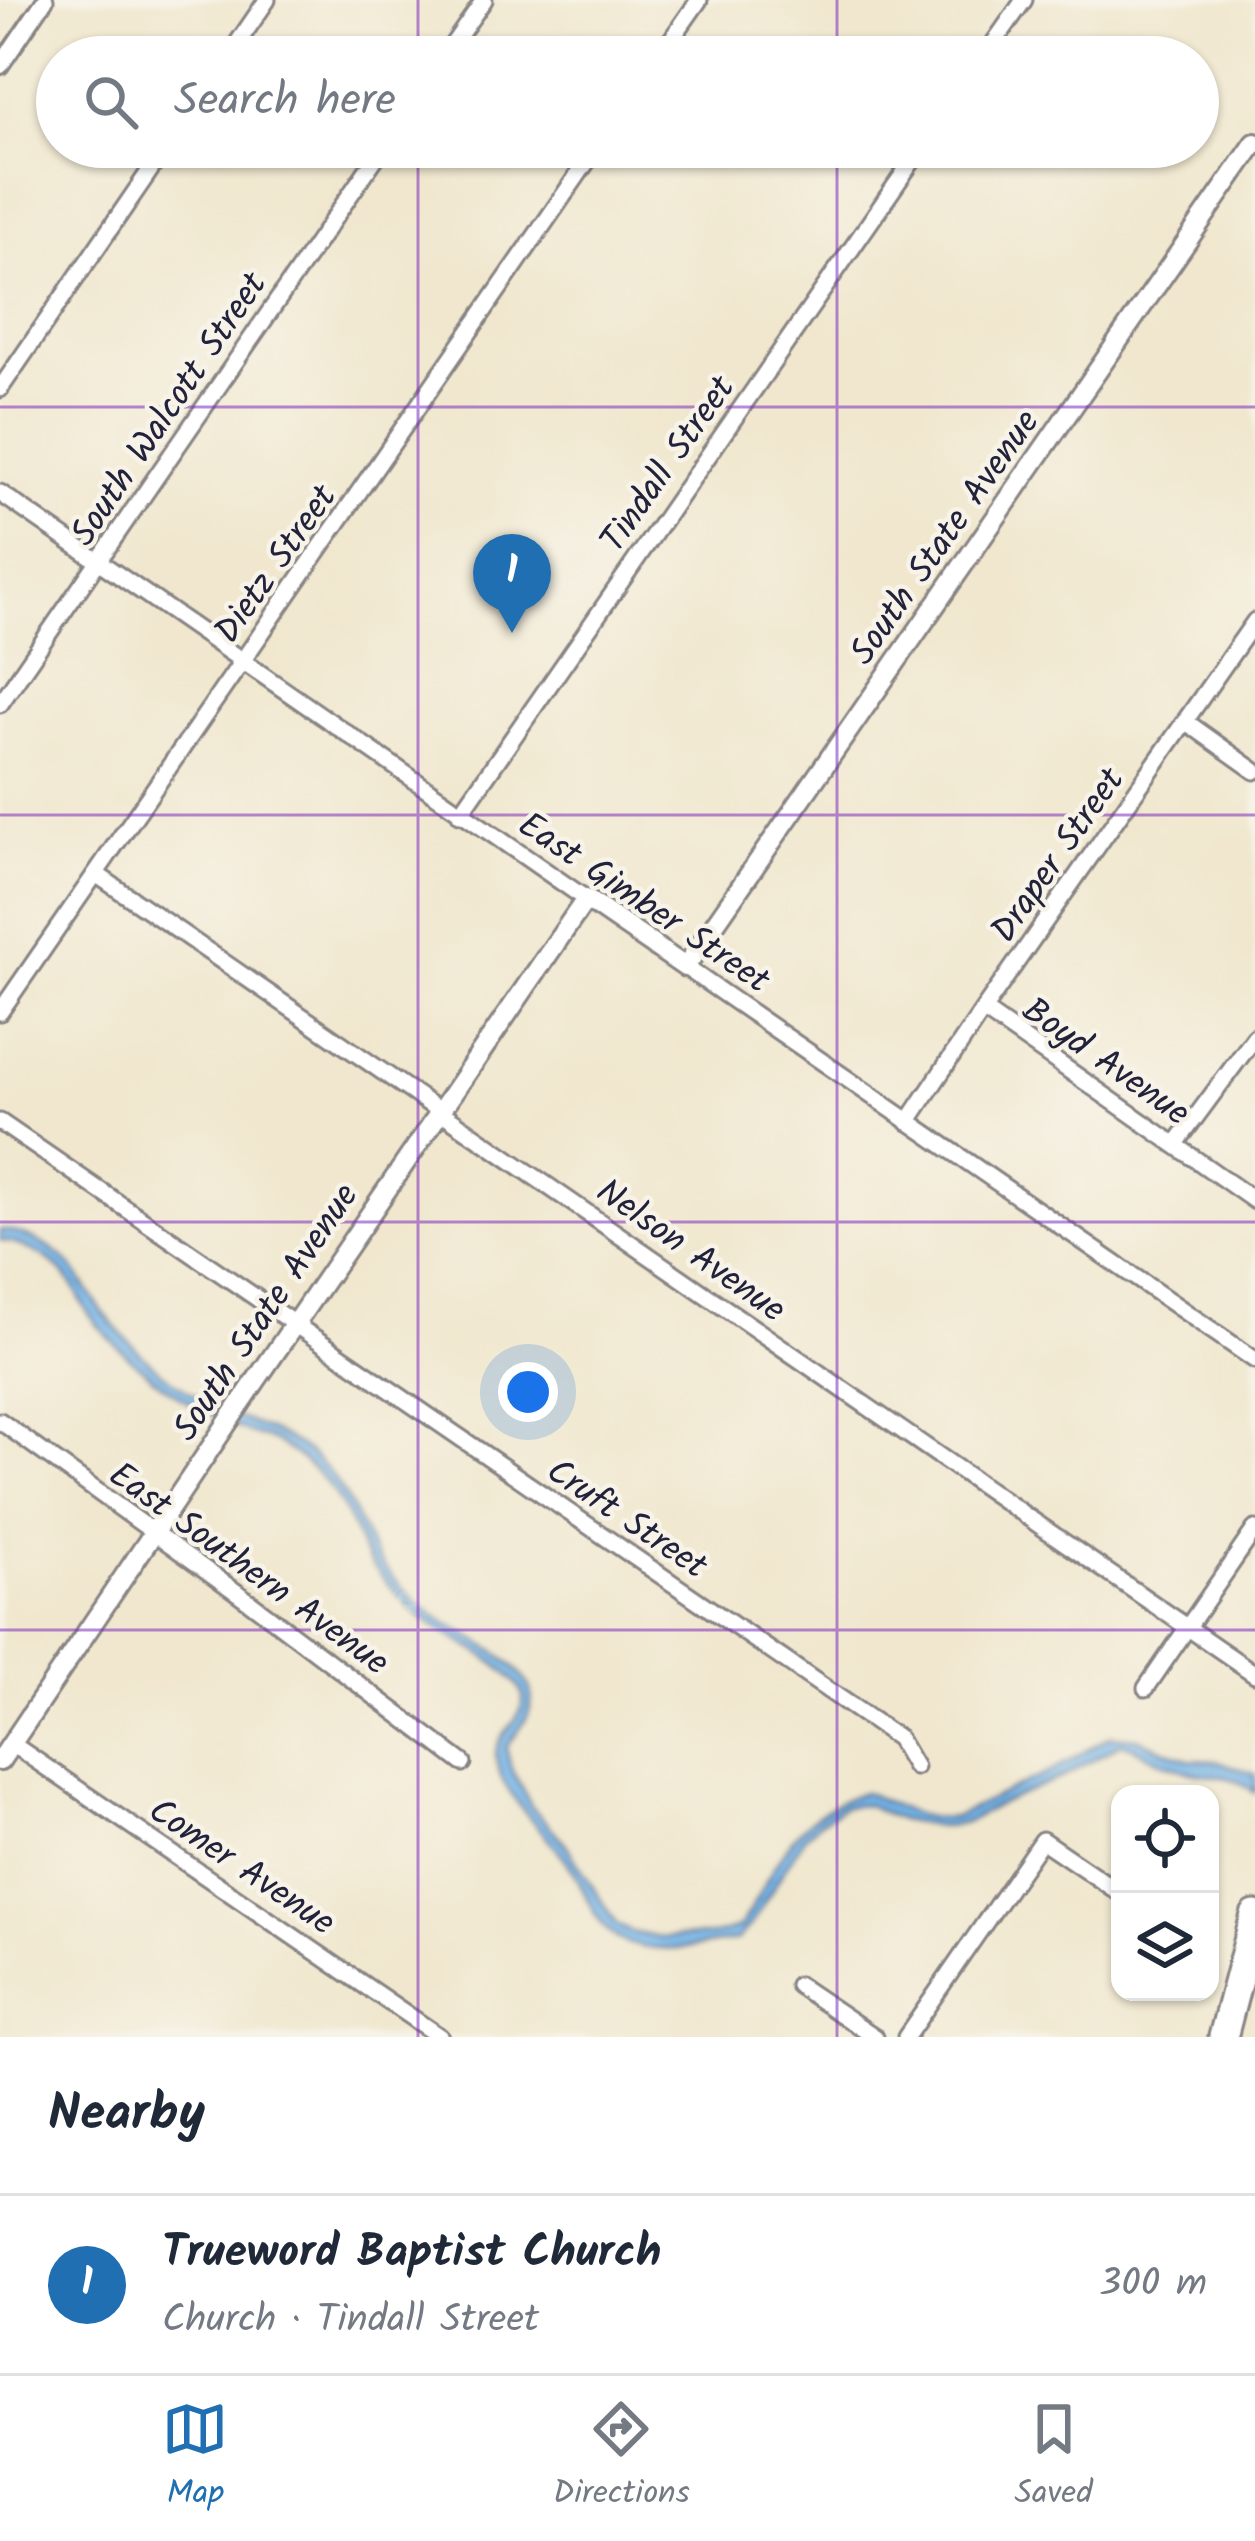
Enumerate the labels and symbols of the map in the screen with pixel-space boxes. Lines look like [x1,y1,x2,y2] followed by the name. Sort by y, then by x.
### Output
[57,260,284,559] street label: South Walcott Street
[587,364,752,565] street label: Tindall Street
[836,398,1056,678] street label: South State Avenue
[201,473,353,657] street label: Dietz Street
[473,534,551,633] pin: 1
[977,756,1141,956] street label: Draper Street
[505,798,782,1010] street label: East Gimber Street
[1009,984,1201,1142] street label: Boyd Avenue
[583,1165,797,1338] street label: Nelson Avenue
[159,1172,375,1454] street label: South State Avenue
[498,1362,558,1422] your location
[534,1445,719,1596] street label: Cruft Street
[96,1448,400,1691] street label: East Southern Avenue
[136,1784,346,1952] street label: Comer Avenue

